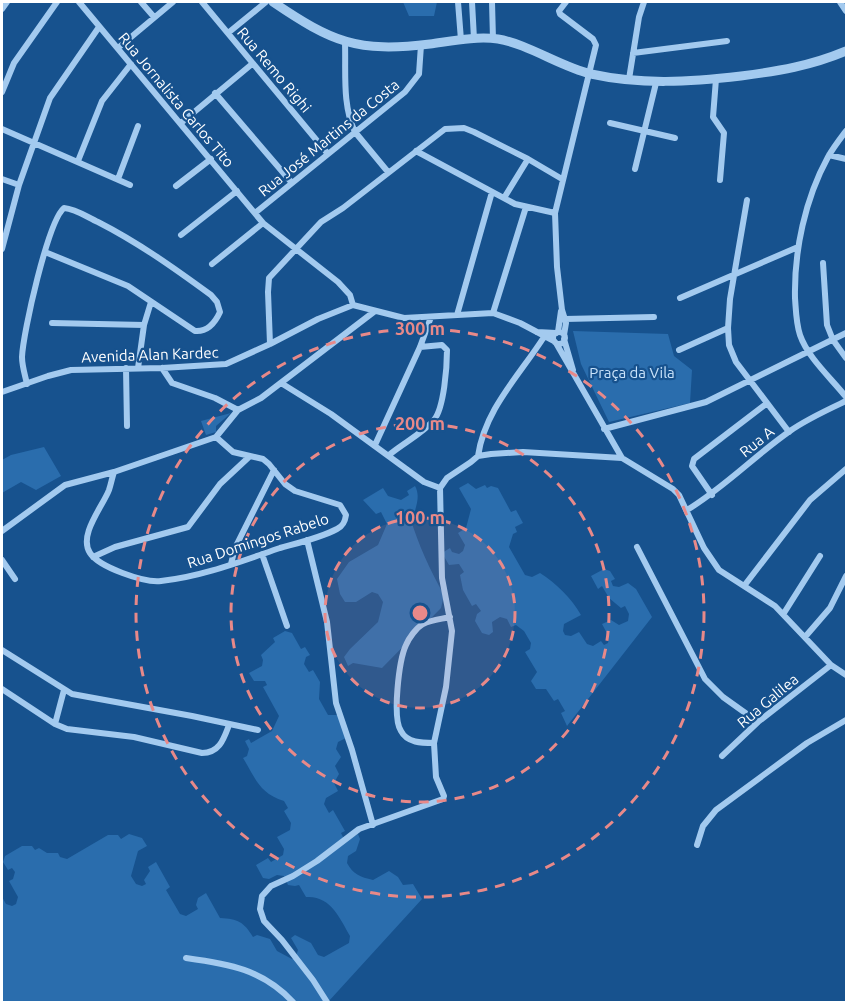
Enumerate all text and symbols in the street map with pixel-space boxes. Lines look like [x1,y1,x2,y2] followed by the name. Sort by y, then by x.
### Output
[234,24,315,116] street label: Rua Remo Righi
[115,29,238,170] street label: Rua Jornalista Carlos Tito
[255,76,402,200] street label: Rua José Martins da Costa
[395,318,445,338] text: 300 m
[81,344,219,365] street label: Avenida Alan Kardec
[589,364,675,381] park label: Praça da Vila
[395,413,445,433] text: 200 m
[736,423,777,460] street label: Rua A
[395,507,445,527] text: 100 m
[185,510,331,571] street label: Rua Domingos Rabelo
[410,603,430,623] centre of rings
[734,670,802,731] street label: Rua Galilea

